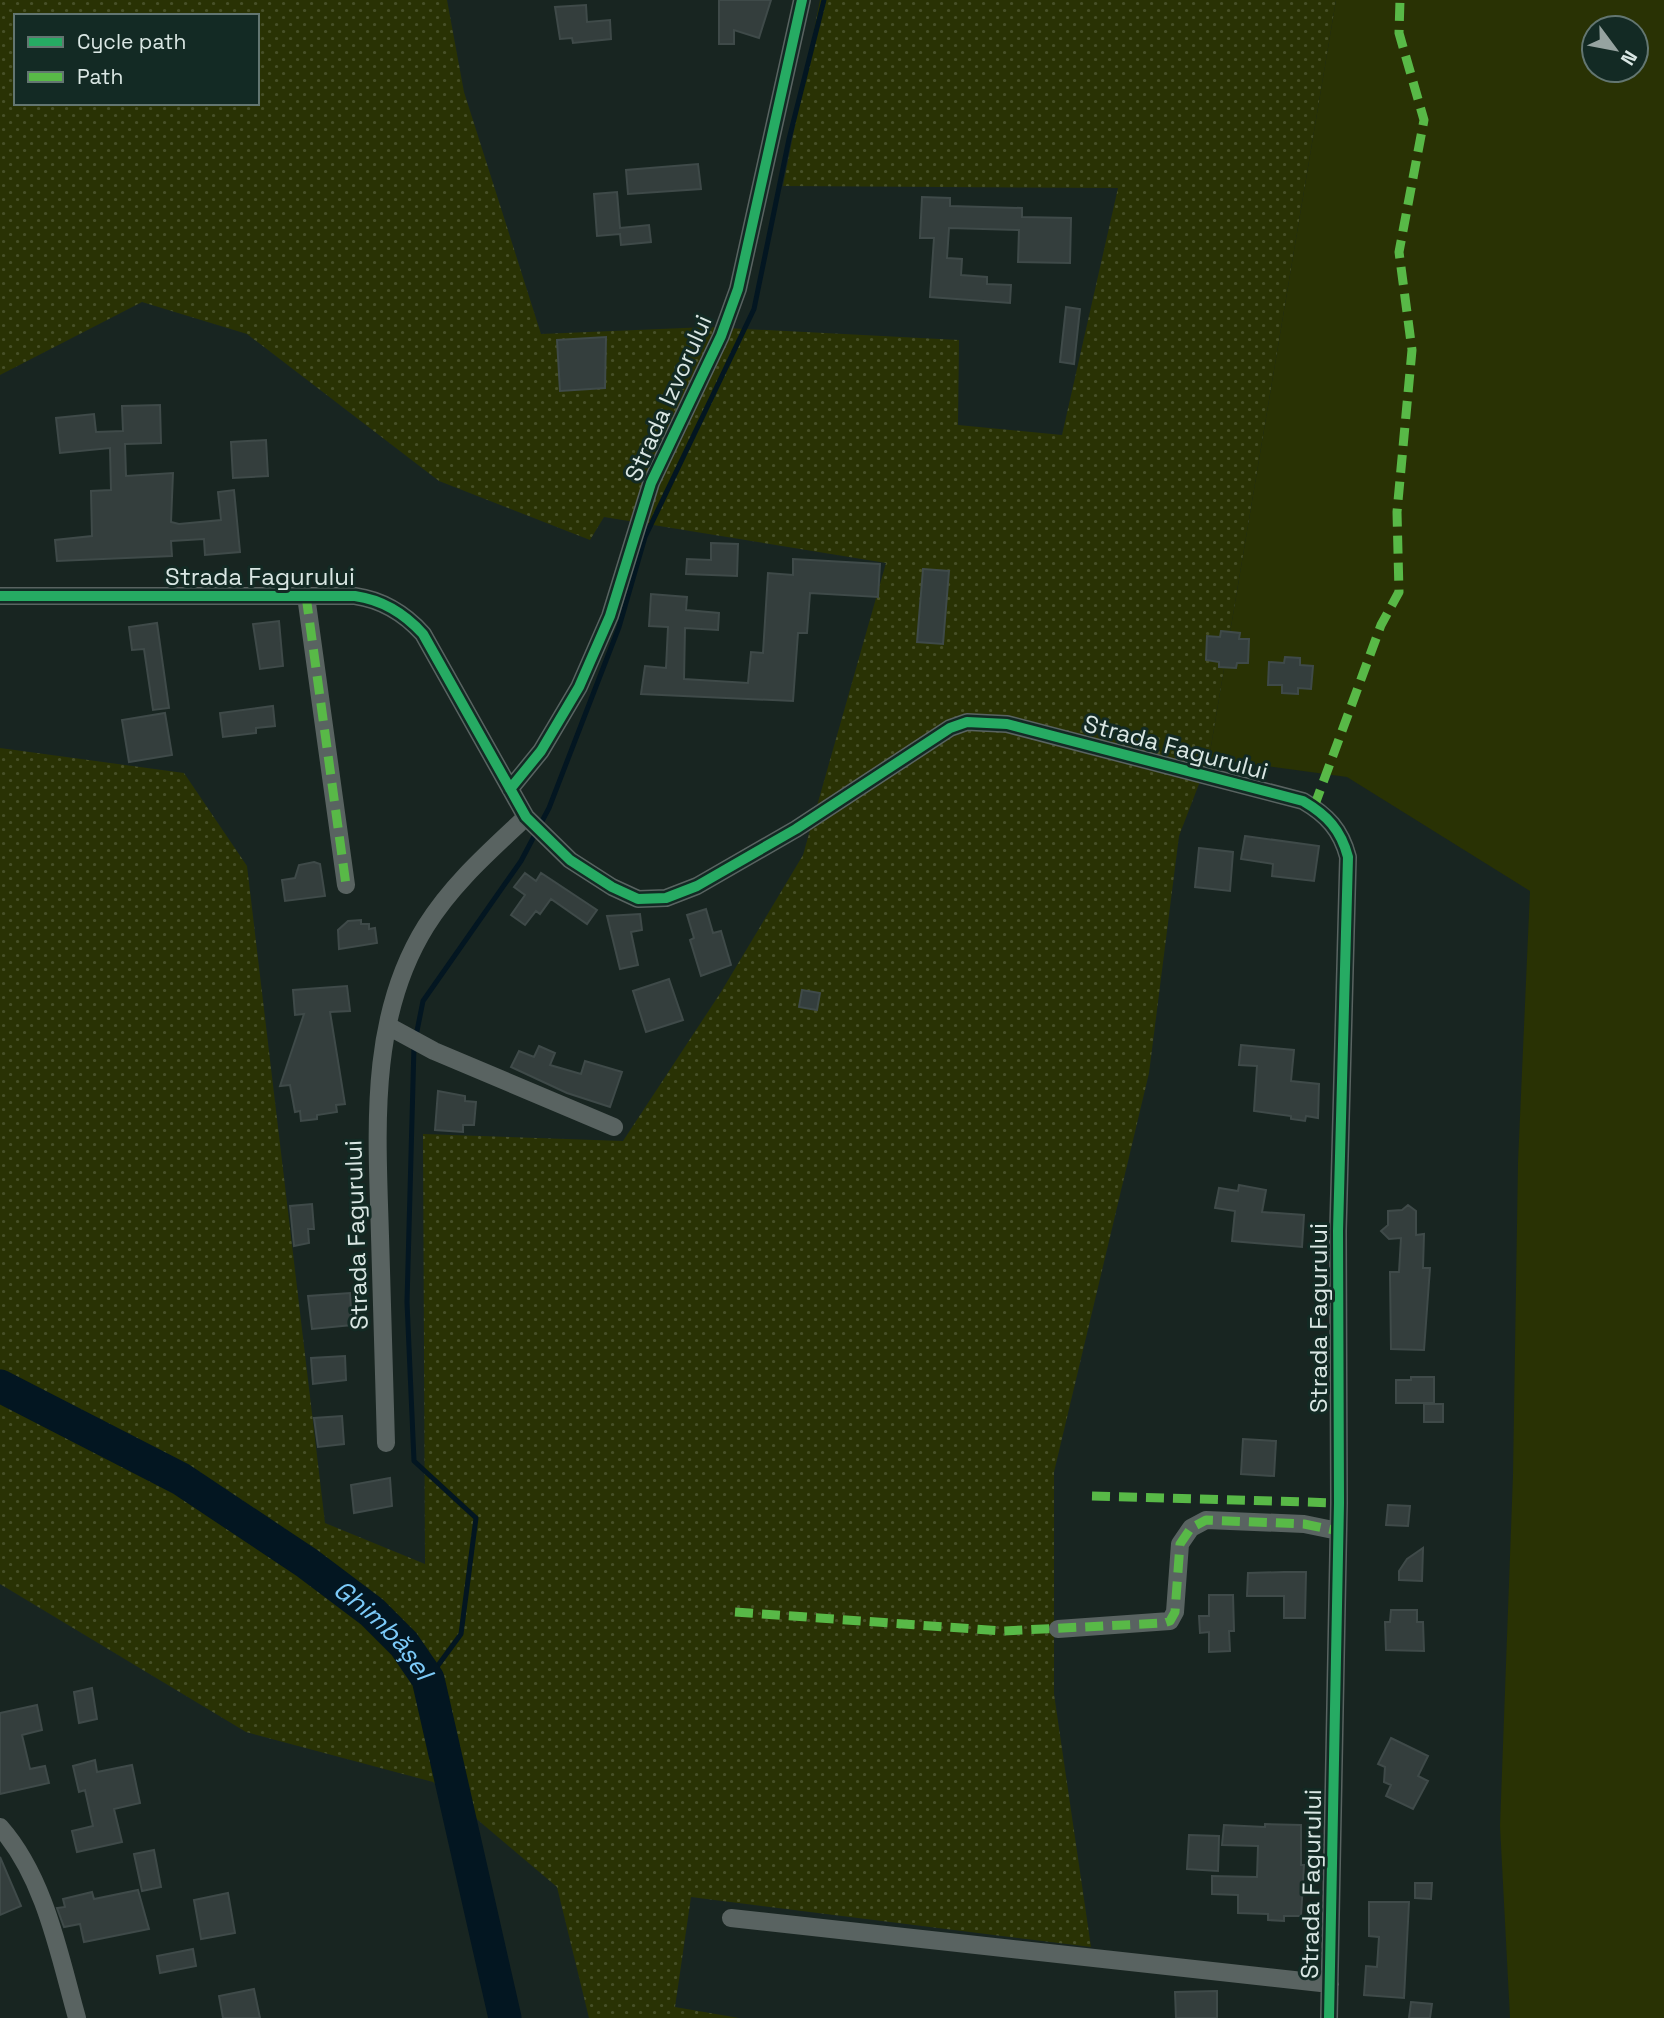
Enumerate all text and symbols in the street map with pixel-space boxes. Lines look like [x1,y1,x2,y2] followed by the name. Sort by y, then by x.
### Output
[14,14,259,105] legend
[1580,14,1650,84] north arrow
[77,28,186,55] text: Cycle path
[1615,46,1643,70] text: N
[77,63,123,90] text: Path
[617,310,719,486] street label: Strada Izvorului
[165,561,355,592] street label: Strada Fagurului
[1080,707,1272,787] street label: Strada Fagurului
[337,1140,375,1330] street label: Strada Fagurului
[1303,1223,1334,1413] street label: Strada Fagurului
[327,1572,442,1689] water label: Ghimbășel
[1294,1789,1328,1979] street label: Strada Fagurului

